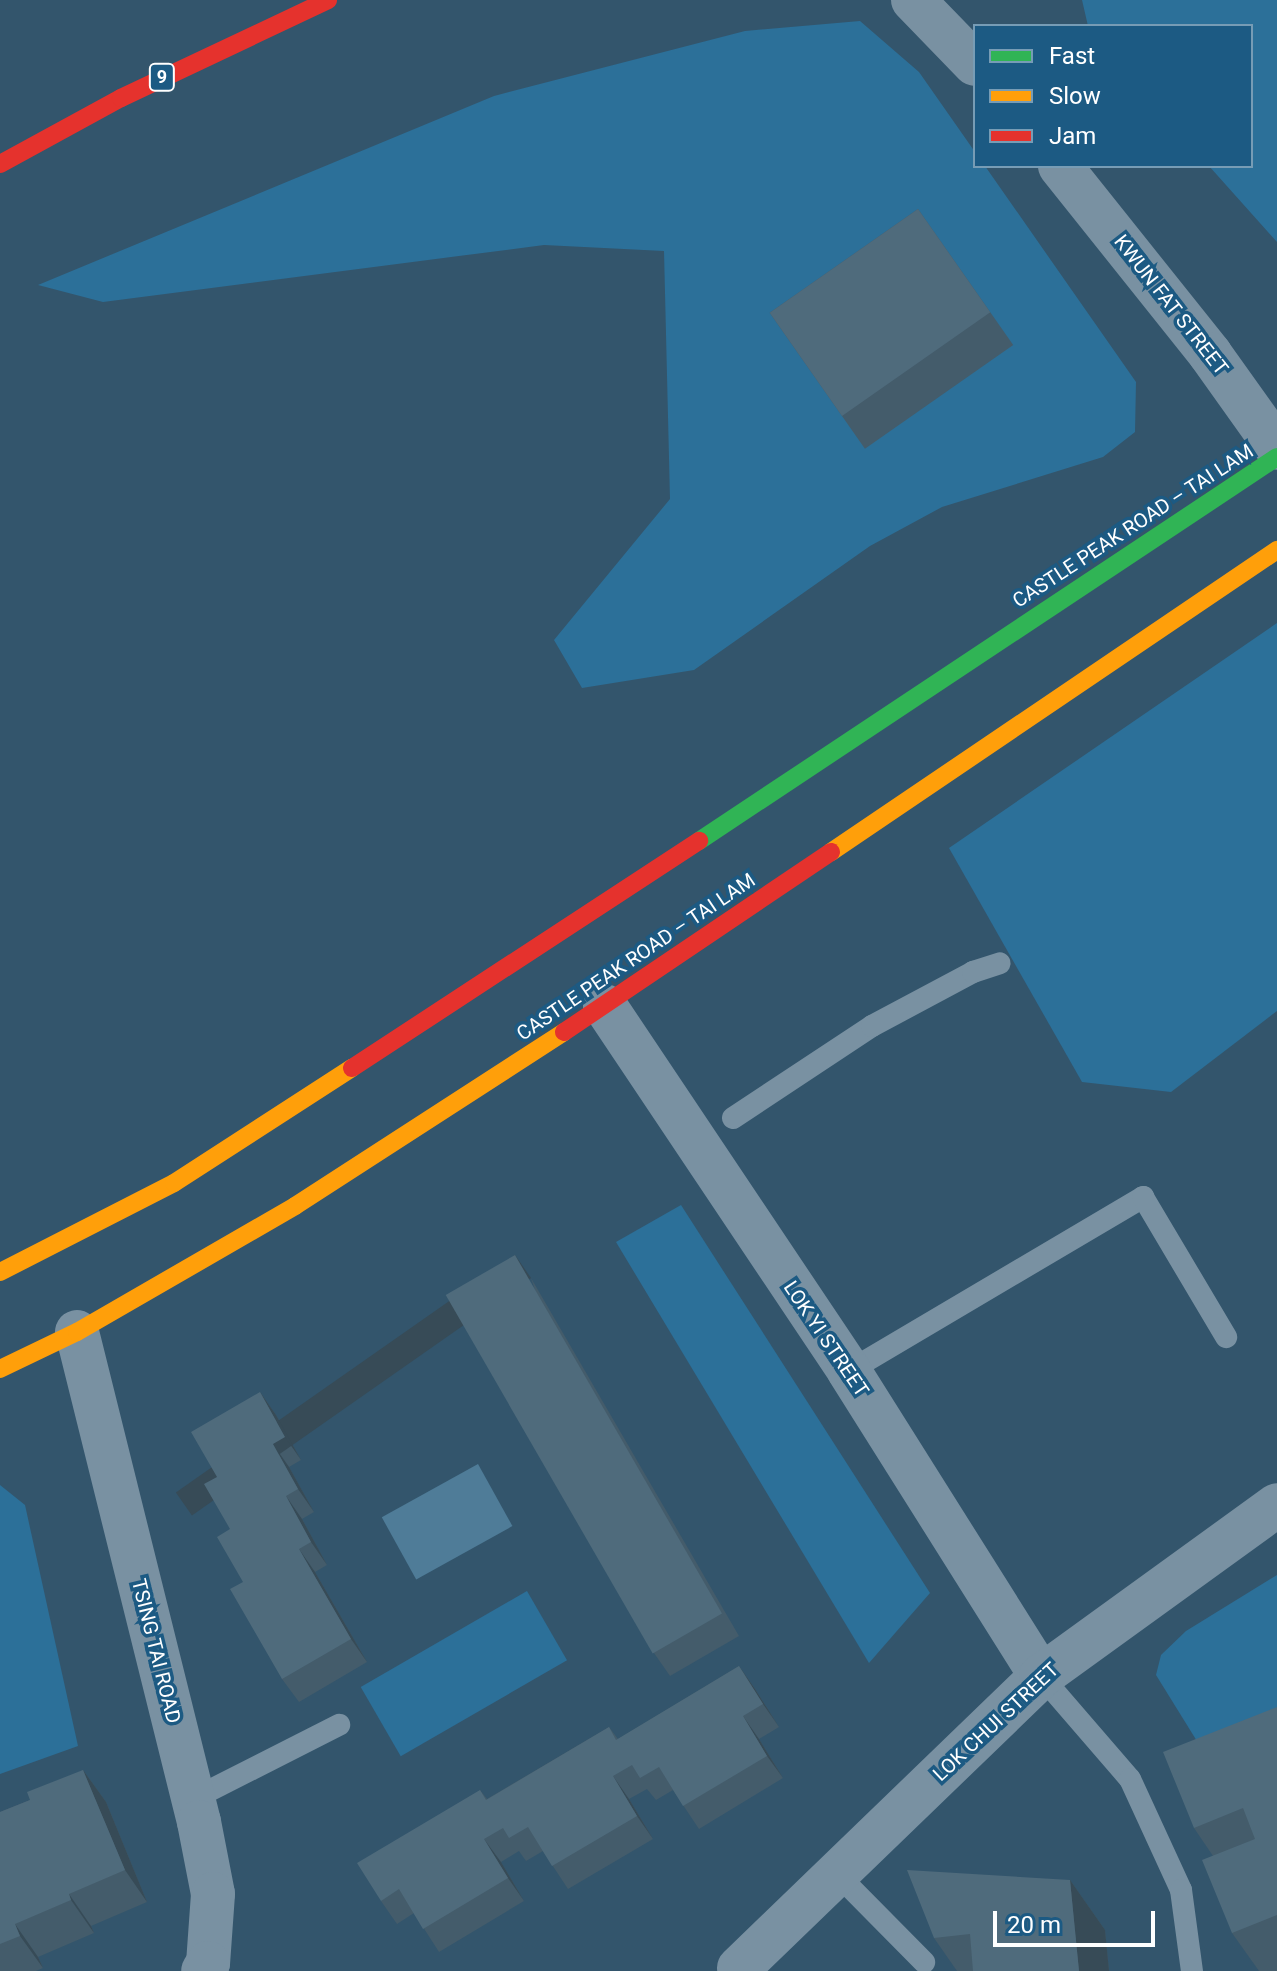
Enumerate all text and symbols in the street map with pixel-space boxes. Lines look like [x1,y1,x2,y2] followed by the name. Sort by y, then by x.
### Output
[973,24,1253,168] legend
[1049,42,1095,70] text: Fast
[148,63,176,91] road number: 9
[1049,82,1101,110] text: Slow
[1049,122,1096,150] text: Jam
[1109,230,1233,380] street label: KWUN FAT STREET
[1008,439,1258,613] street label: CASTLE PEAK ROAD – TAI LAM
[512,868,760,1046] street label: CASTLE PEAK ROAD – TAI LAM
[778,1276,874,1402] street label: LOK YI STREET
[126,1576,186,1726] street label: TSING TAI ROAD
[928,1658,1064,1786] street label: LOK CHUI STREET
[997,1895,1159,1945] scale bar
[1007,1911,1061,1939] text: 20 m

